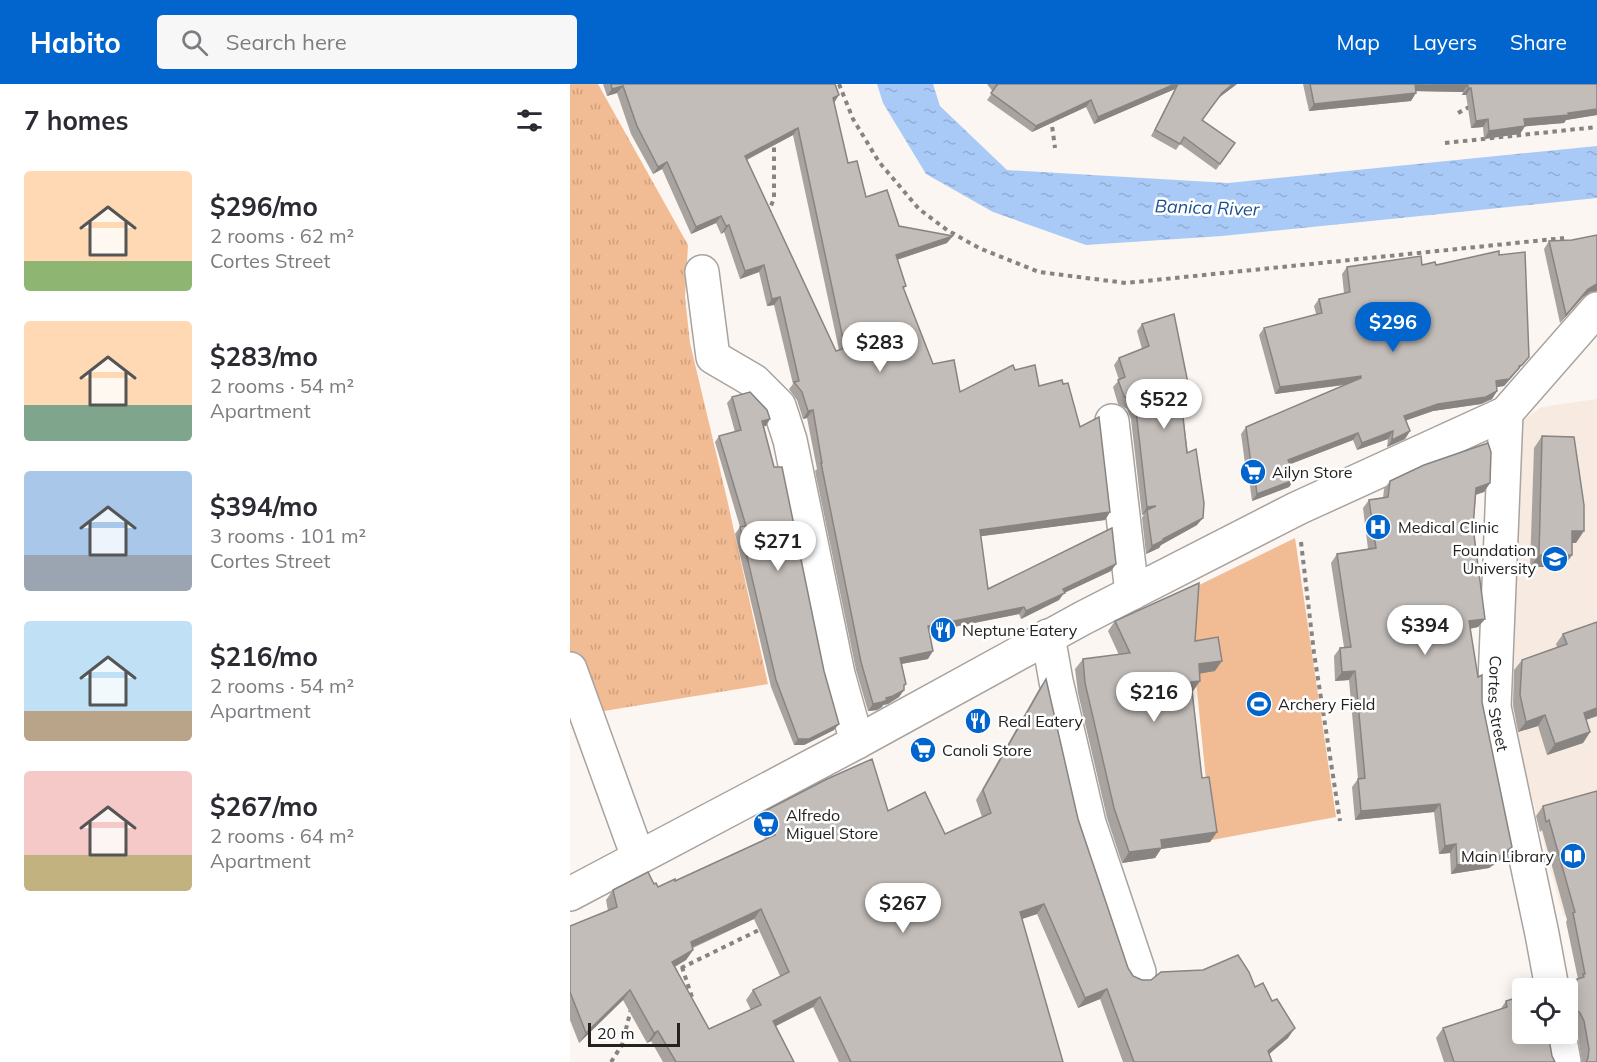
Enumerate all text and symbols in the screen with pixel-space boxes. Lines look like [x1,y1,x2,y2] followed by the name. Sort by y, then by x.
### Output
[157,15,577,69] search box
[30,25,121,60] text: Habito
[178,26,211,59] icon: search
[226,28,347,56] text: Search here
[1337,29,1380,55] text: Map
[1413,29,1477,55] text: Layers
[1510,29,1567,55] text: Share
[24,104,128,137] text: 7 homes
[513,104,546,137] icon: filters
[210,190,318,223] text: $296/mo
[1154,194,1261,221] water label: Banica River
[72,195,144,267] icon: home
[210,223,354,248] text: 2 rooms · 62 m²
[210,248,330,273] text: Cortes Street
[1357,302,1429,353] pin: $296
[1369,309,1417,334] text: $296
[844,322,916,373] pin: $283
[856,329,904,354] text: $283
[210,340,318,373] text: $283/mo
[72,345,144,417] icon: home
[210,373,354,398] text: 2 rooms · 54 m²
[1128,379,1200,430] pin: $522
[1140,386,1188,411] text: $522
[210,398,311,423] text: Apartment
[1238,457,1268,487] supermarket icon: Ailyn Store
[1272,462,1352,482] place label: Ailyn Store
[210,490,318,523] text: $394/mo
[72,495,144,567] icon: home
[1363,512,1393,542] hospital icon: Medical Clinic
[1398,517,1499,537] place label: Medical Clinic
[742,521,814,572] pin: $271
[210,523,366,548] text: 3 rooms · 101 m²
[754,528,802,553] text: $271
[1452,540,1536,578] place label: Foundation University
[1540,544,1570,574] school or university icon: Foundation University
[210,548,330,573] text: Cortes Street
[1389,605,1461,656] pin: $394
[1401,612,1449,637] text: $394
[928,615,958,645] restaurant icon: Neptune Eatery
[962,620,1078,640] place label: Neptune Eatery
[210,640,318,673] text: $216/mo
[72,645,144,717] icon: home
[1484,655,1513,753] street label: Cortes Street
[1118,672,1190,723] pin: $216
[210,673,354,698] text: 2 rooms · 54 m²
[1130,679,1178,704] text: $216
[1244,689,1274,719] sports icon: Archery Field
[1278,694,1375,714] place label: Archery Field
[210,698,311,723] text: Apartment
[963,706,993,736] restaurant icon: Real Eatery
[998,711,1084,731] place label: Real Eatery
[908,735,938,765] supermarket icon: Canoli Store
[942,740,1032,760] place label: Canoli Store
[210,790,318,823] text: $267/mo
[72,795,144,867] icon: home
[786,805,878,843] place label: Alfredo Miguel Store
[751,809,781,839] supermarket icon: Alfredo Miguel Store
[210,823,354,848] text: 2 rooms · 64 m²
[1558,841,1588,871] library icon: Main Library
[1461,846,1554,866] place label: Main Library
[210,848,311,873] text: Apartment
[867,883,939,934] pin: $267
[879,890,927,915] text: $267
[1512,978,1578,1044] map controls
[1512,978,1578,1044] button: locate
[588,1020,680,1048] scale bar
[597,1023,634,1043] text: 20 m

